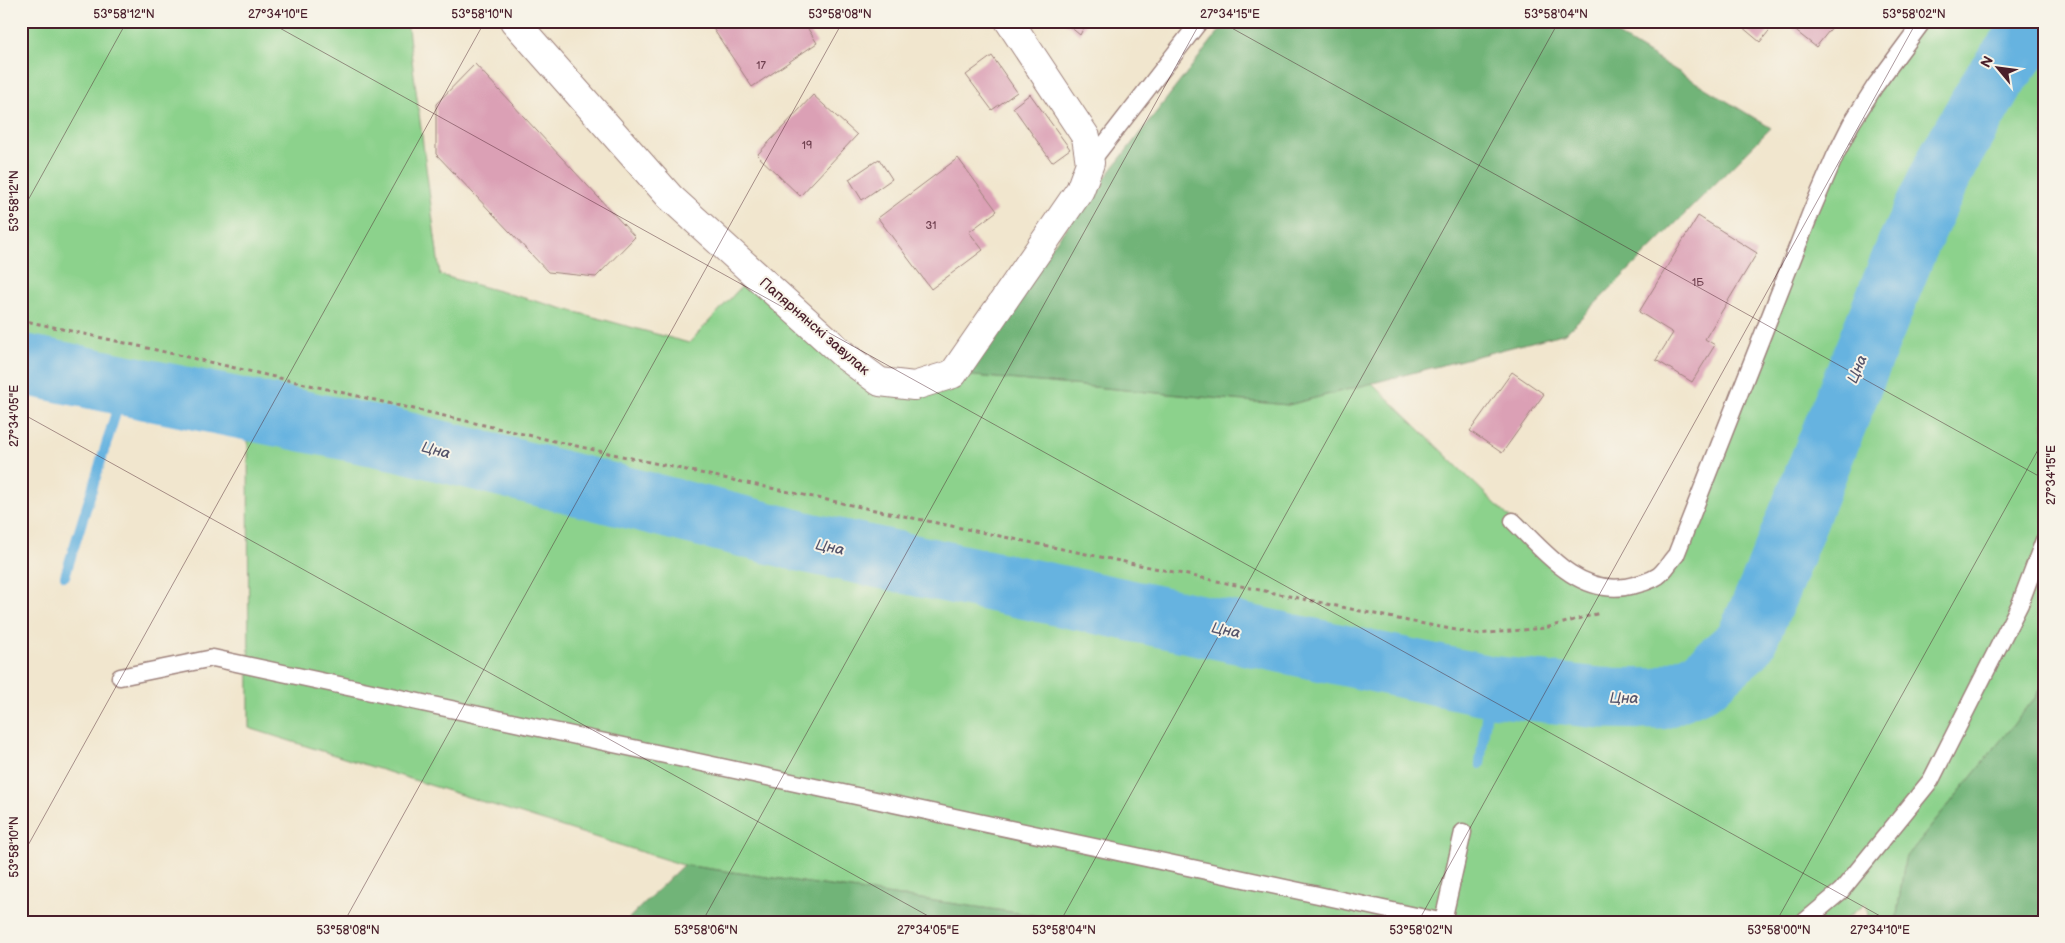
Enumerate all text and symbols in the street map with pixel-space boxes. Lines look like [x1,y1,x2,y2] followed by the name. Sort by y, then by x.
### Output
[93,7,155,22] text: 53°58'12"N
[248,7,308,22] text: 27°34'10"E
[451,7,513,22] text: 53°58'10"N
[808,7,872,22] text: 53°58'08"N
[1200,7,1260,22] text: 27°34'15"E
[1524,7,1588,22] text: 53°58'04"N
[1882,7,1946,22] text: 53°58'02"N
[1972,42,2022,92] north arrow
[1977,53,1997,71] text: N
[756,59,766,72] house number: 17
[802,139,812,152] house number: 19
[7,170,22,232] text: 53°58'12"N
[925,219,937,232] house number: 31
[756,274,874,379] street label: Папярнянскі завулак
[1692,276,1704,289] house number: 1Б
[1843,352,1872,386] water label: Цна
[7,385,22,447] text: 27°34'05"E
[420,438,452,463] water label: Цна
[2044,445,2059,505] text: 27°34'15"E
[814,535,846,560] water label: Цна
[1210,618,1242,643] water label: Цна
[1609,689,1639,708] water label: Цна
[7,816,22,878] text: 53°58'10"N
[316,923,380,938] text: 53°58'08"N
[674,923,738,938] text: 53°58'06"N
[897,923,959,938] text: 27°34'05"E
[1032,923,1096,938] text: 53°58'04"N
[1389,923,1453,938] text: 53°58'02"N
[1747,923,1811,938] text: 53°58'00"N
[1850,923,1910,938] text: 27°34'10"E

